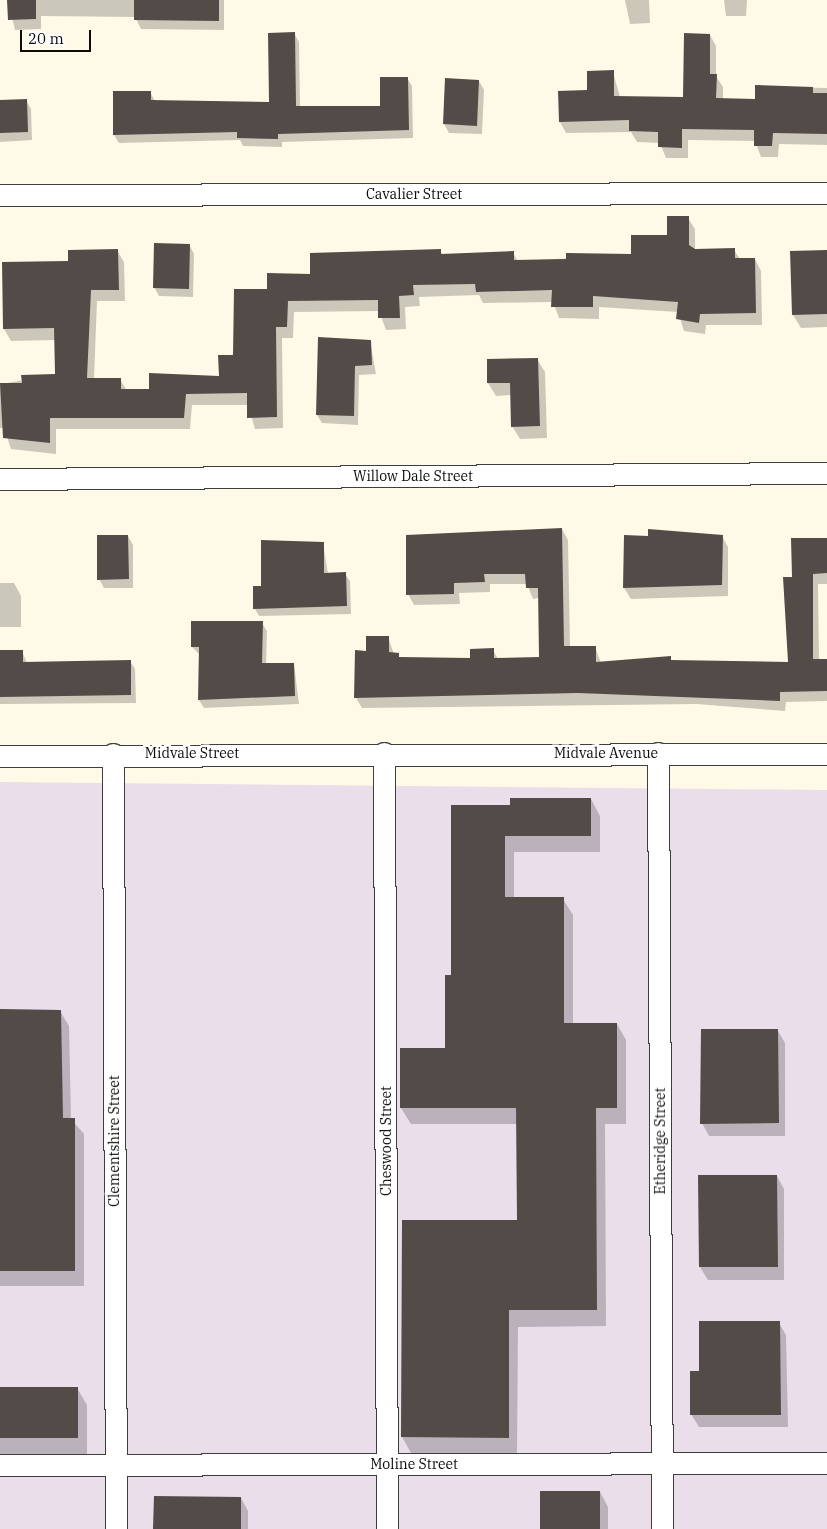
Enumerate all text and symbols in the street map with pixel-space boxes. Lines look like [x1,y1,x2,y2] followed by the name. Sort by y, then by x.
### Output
[22,20,94,52] scale bar
[28,29,64,48] text: 20 m
[366,186,462,202] street label: Cavalier Street
[353,468,473,484] street label: Willow Dale Street
[145,745,239,761] street label: Midvale Street
[554,745,658,761] street label: Midvale Avenue
[106,1075,122,1207] street label: Clementshire Street
[378,1086,394,1196] street label: Cheswood Street
[652,1088,668,1194] street label: Etheridge Street
[370,1456,458,1472] street label: Moline Street

